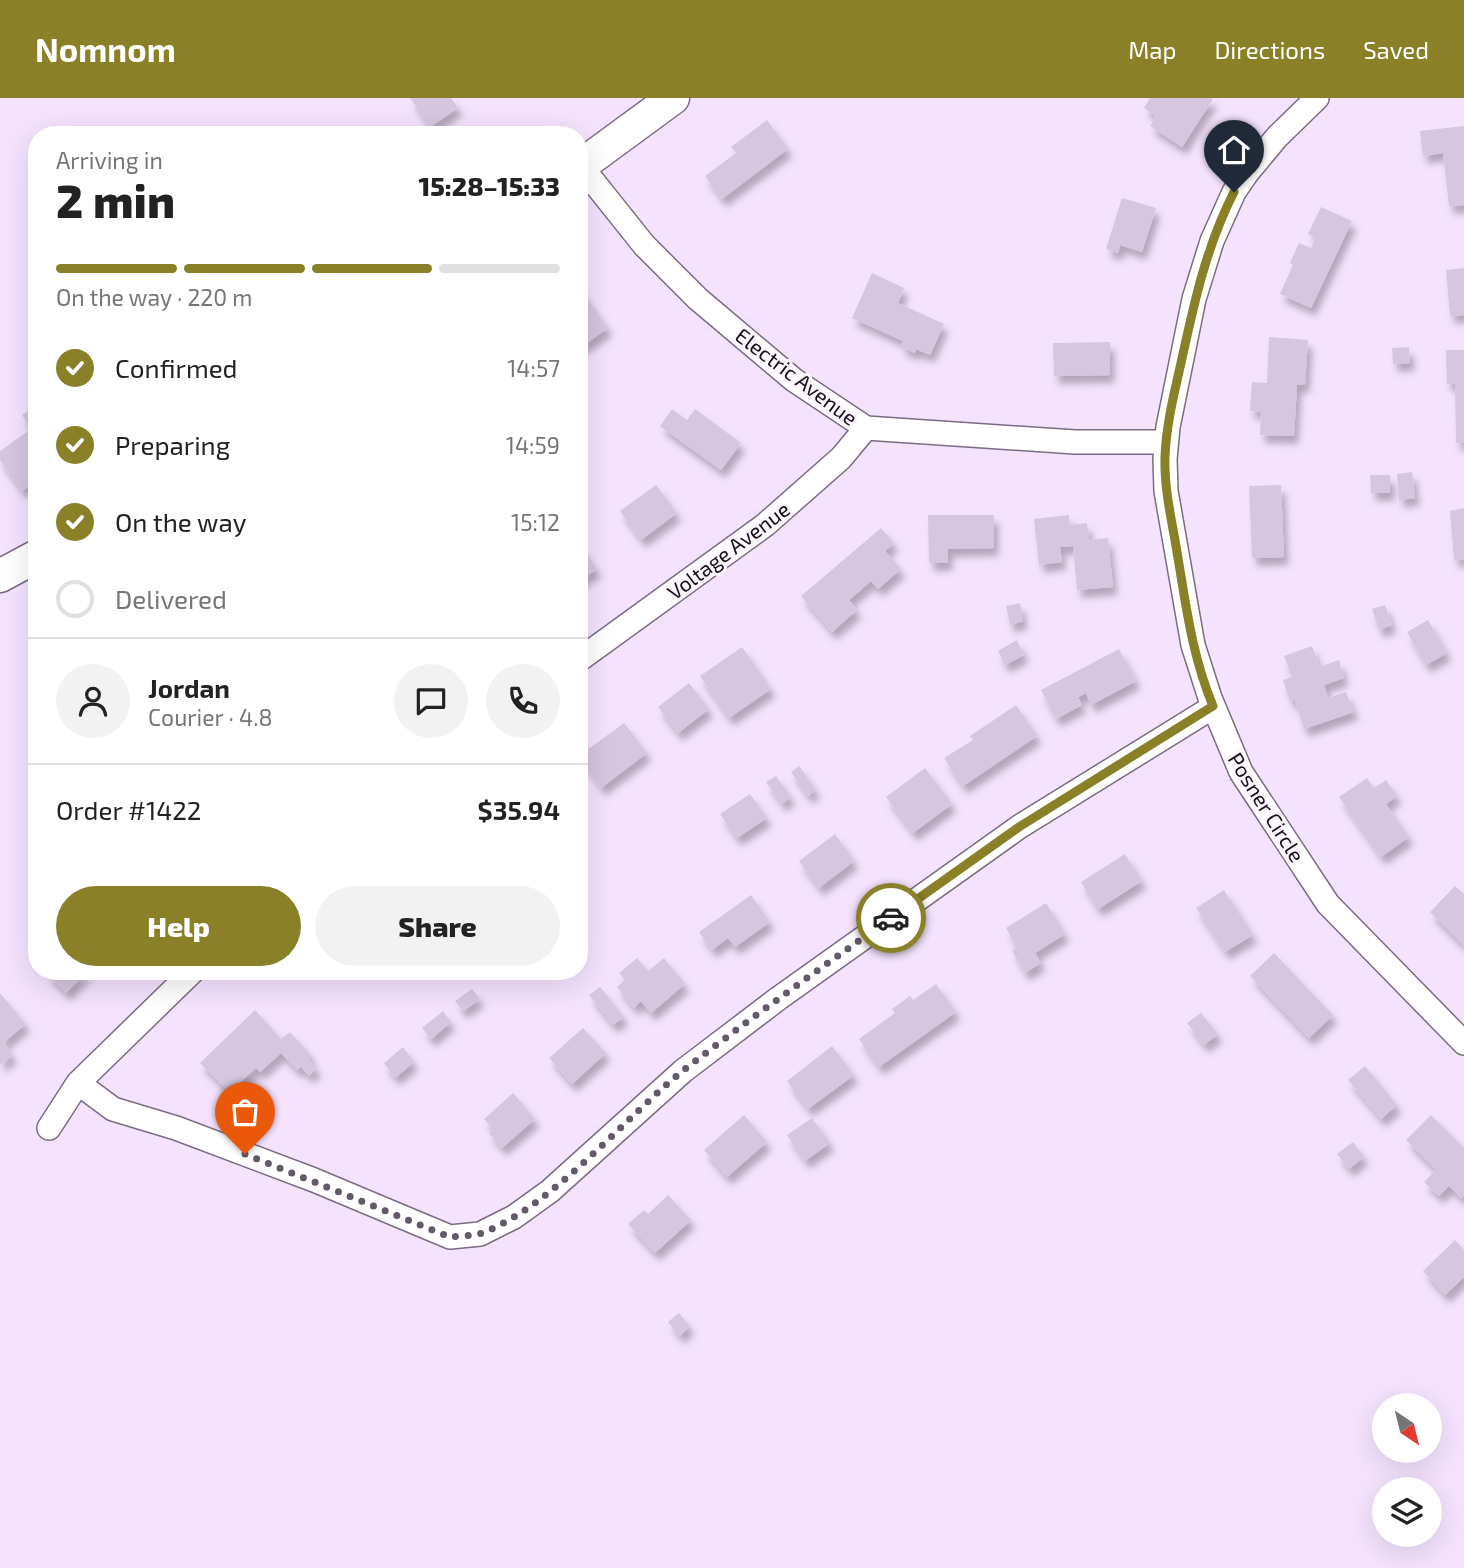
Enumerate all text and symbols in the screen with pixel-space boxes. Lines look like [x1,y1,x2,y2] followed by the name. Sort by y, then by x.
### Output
[35,29,176,69] text: Nomnom
[1128,35,1176,64] text: Map
[1214,35,1325,64] text: Directions
[1363,35,1429,64] text: Saved
[1204,120,1264,192] pin
[1215,131,1253,169] icon: home
[56,146,163,174] text: Arriving in
[419,170,560,201] text: 15:28–15:33
[56,172,175,227] text: 2 min
[56,283,252,311] text: On the way · 220 m
[731,322,863,430] street label: Electric Avenue
[56,349,94,387] icon: check
[115,352,238,383] text: Confirmed
[507,354,560,382] text: 14:57
[56,426,94,464] icon: check
[115,429,230,460] text: Preparing
[506,431,560,459] text: 14:59
[662,496,794,604] street label: Voltage Avenue
[56,503,94,541] icon: check
[115,506,246,537] text: On the way
[511,508,560,536] text: 15:12
[115,583,227,614] text: Delivered
[56,664,130,738] button: person
[394,664,468,738] button: chat
[486,664,560,738] button: phone
[148,672,230,703] text: Jordan
[148,703,272,731] text: Courier · 4.8
[1224,748,1310,866] street label: Posner Circle
[56,794,201,825] text: Order #1422
[478,794,560,825] text: $35.94
[856,883,926,953] courier
[56,886,301,966] button: Help
[315,886,560,966] button: Share
[872,899,910,937] icon: car
[215,1082,275,1154] pin
[226,1093,264,1131] icon: bag
[1372,1393,1442,1463] north arrow
[1372,1393,1442,1547] map controls
[1372,1477,1442,1547] button: layers

